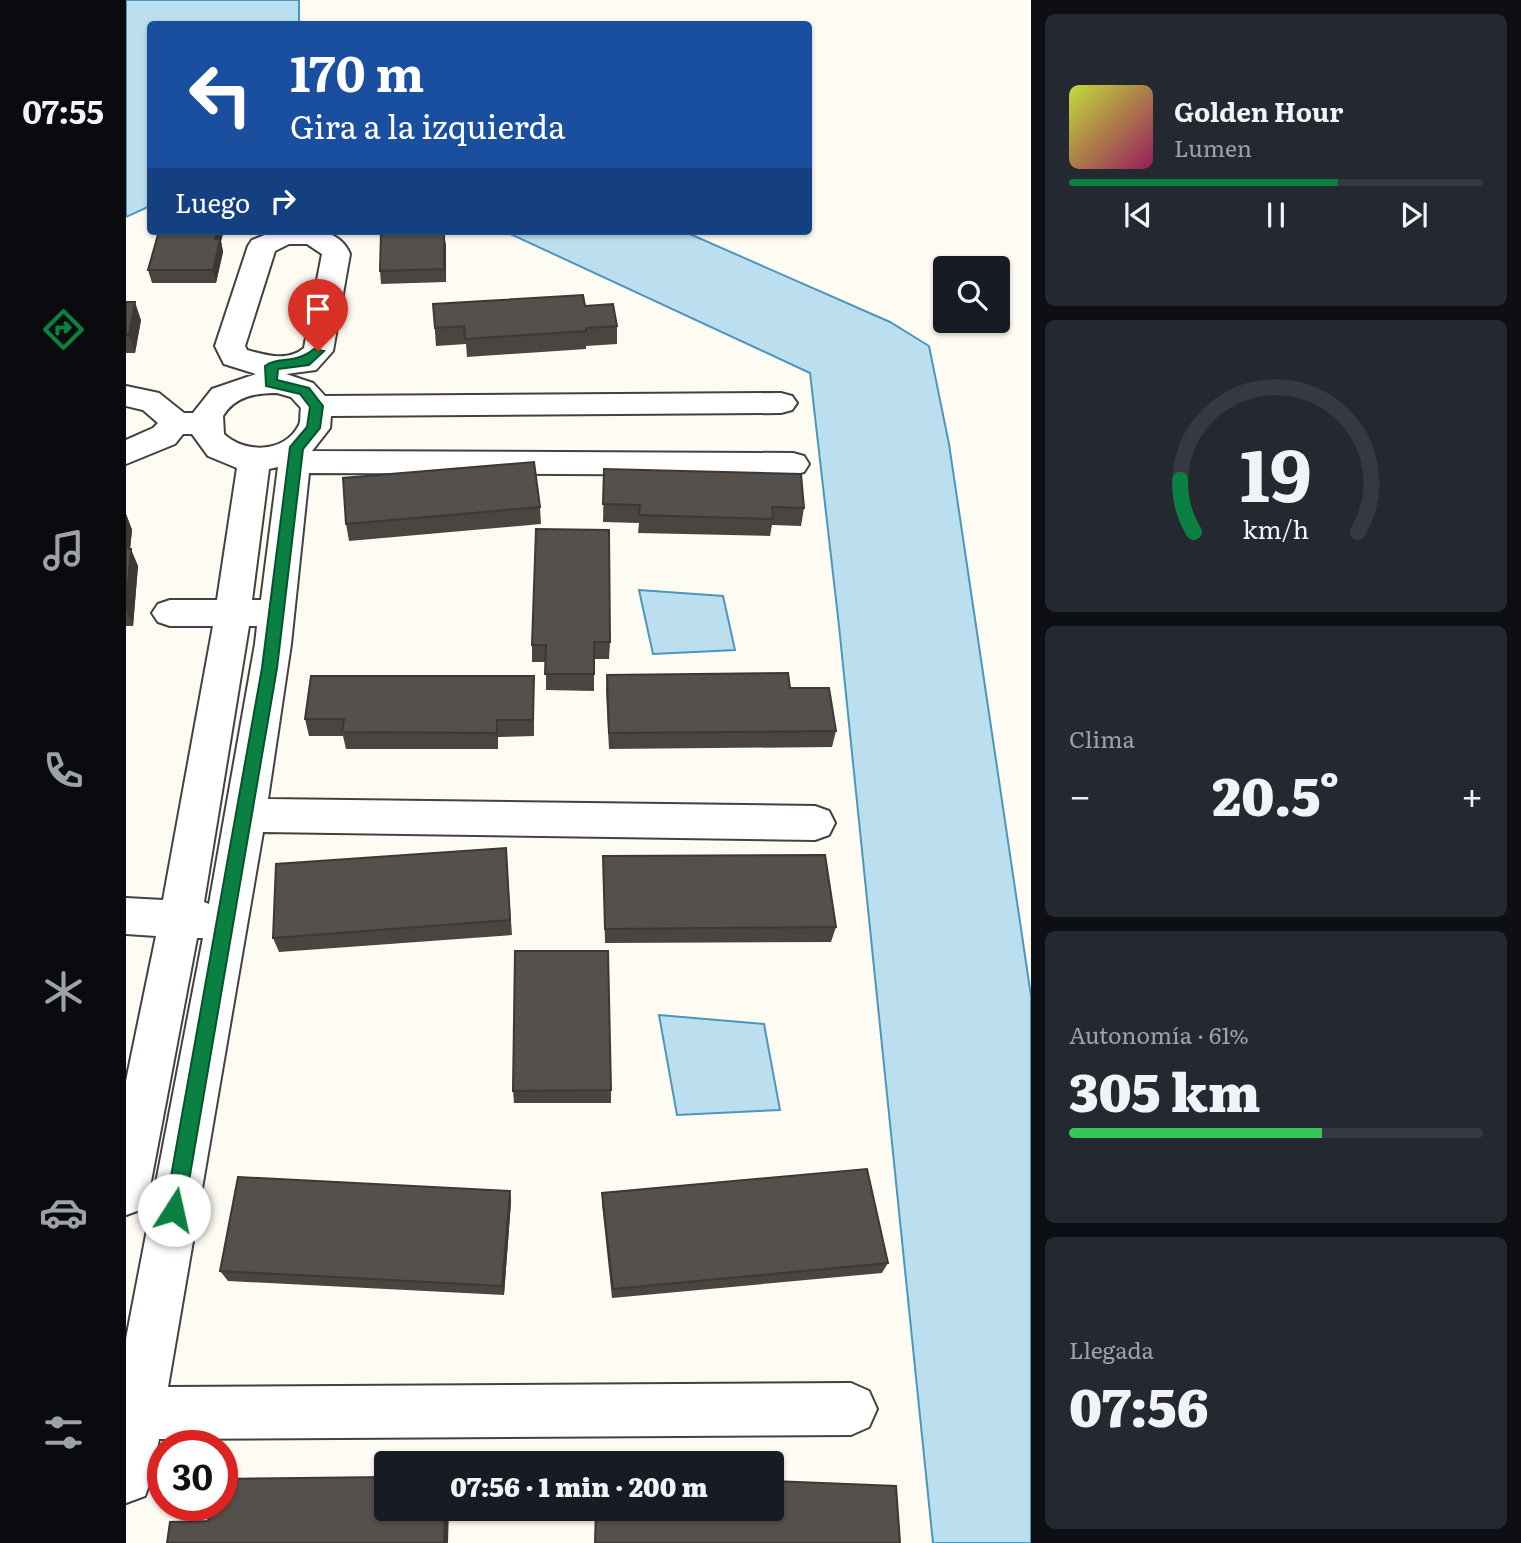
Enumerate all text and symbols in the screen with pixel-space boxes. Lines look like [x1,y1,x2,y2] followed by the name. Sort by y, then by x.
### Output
[290,34,424,107] text: 170 m
[175,49,266,140] icon: left
[22,86,104,134] text: 07:55
[1174,91,1343,130] text: Golden Hour
[290,101,565,149] text: Gira a la izquierda
[1174,130,1252,164] text: Lumen
[175,182,250,221] text: Luego
[264,182,302,220] icon: right
[1119,196,1157,234] icon: previous
[1257,196,1295,234] icon: pause
[1395,196,1433,234] icon: next
[933,256,1010,333] map controls
[933,256,1010,333] button: search
[288,279,348,351] pin
[299,290,337,328] icon: arrive
[39,305,88,354] icon: directions
[1240,416,1312,524] text: 19
[1243,509,1309,546] text: km/h
[39,526,88,575] icon: music
[1069,721,1135,755] text: Clima
[39,746,88,795] icon: phone
[1212,755,1340,832] text: 20.5°
[1069,765,1091,822] text: −
[1461,765,1483,822] text: +
[39,967,88,1016] icon: climate
[1069,1017,1249,1051] text: Autonomía · 61%
[1069,1051,1261,1128] text: 305 km
[137,1173,211,1247] position arrow
[39,1188,88,1237] icon: car
[1069,1332,1154,1366] text: Llegada
[1069,1366,1209,1443] text: 07:56
[39,1408,88,1457] icon: filters
[147,1430,238,1521] speed limit sign: 30
[450,1466,708,1505] text: 07:56 · 1 min · 200 m

